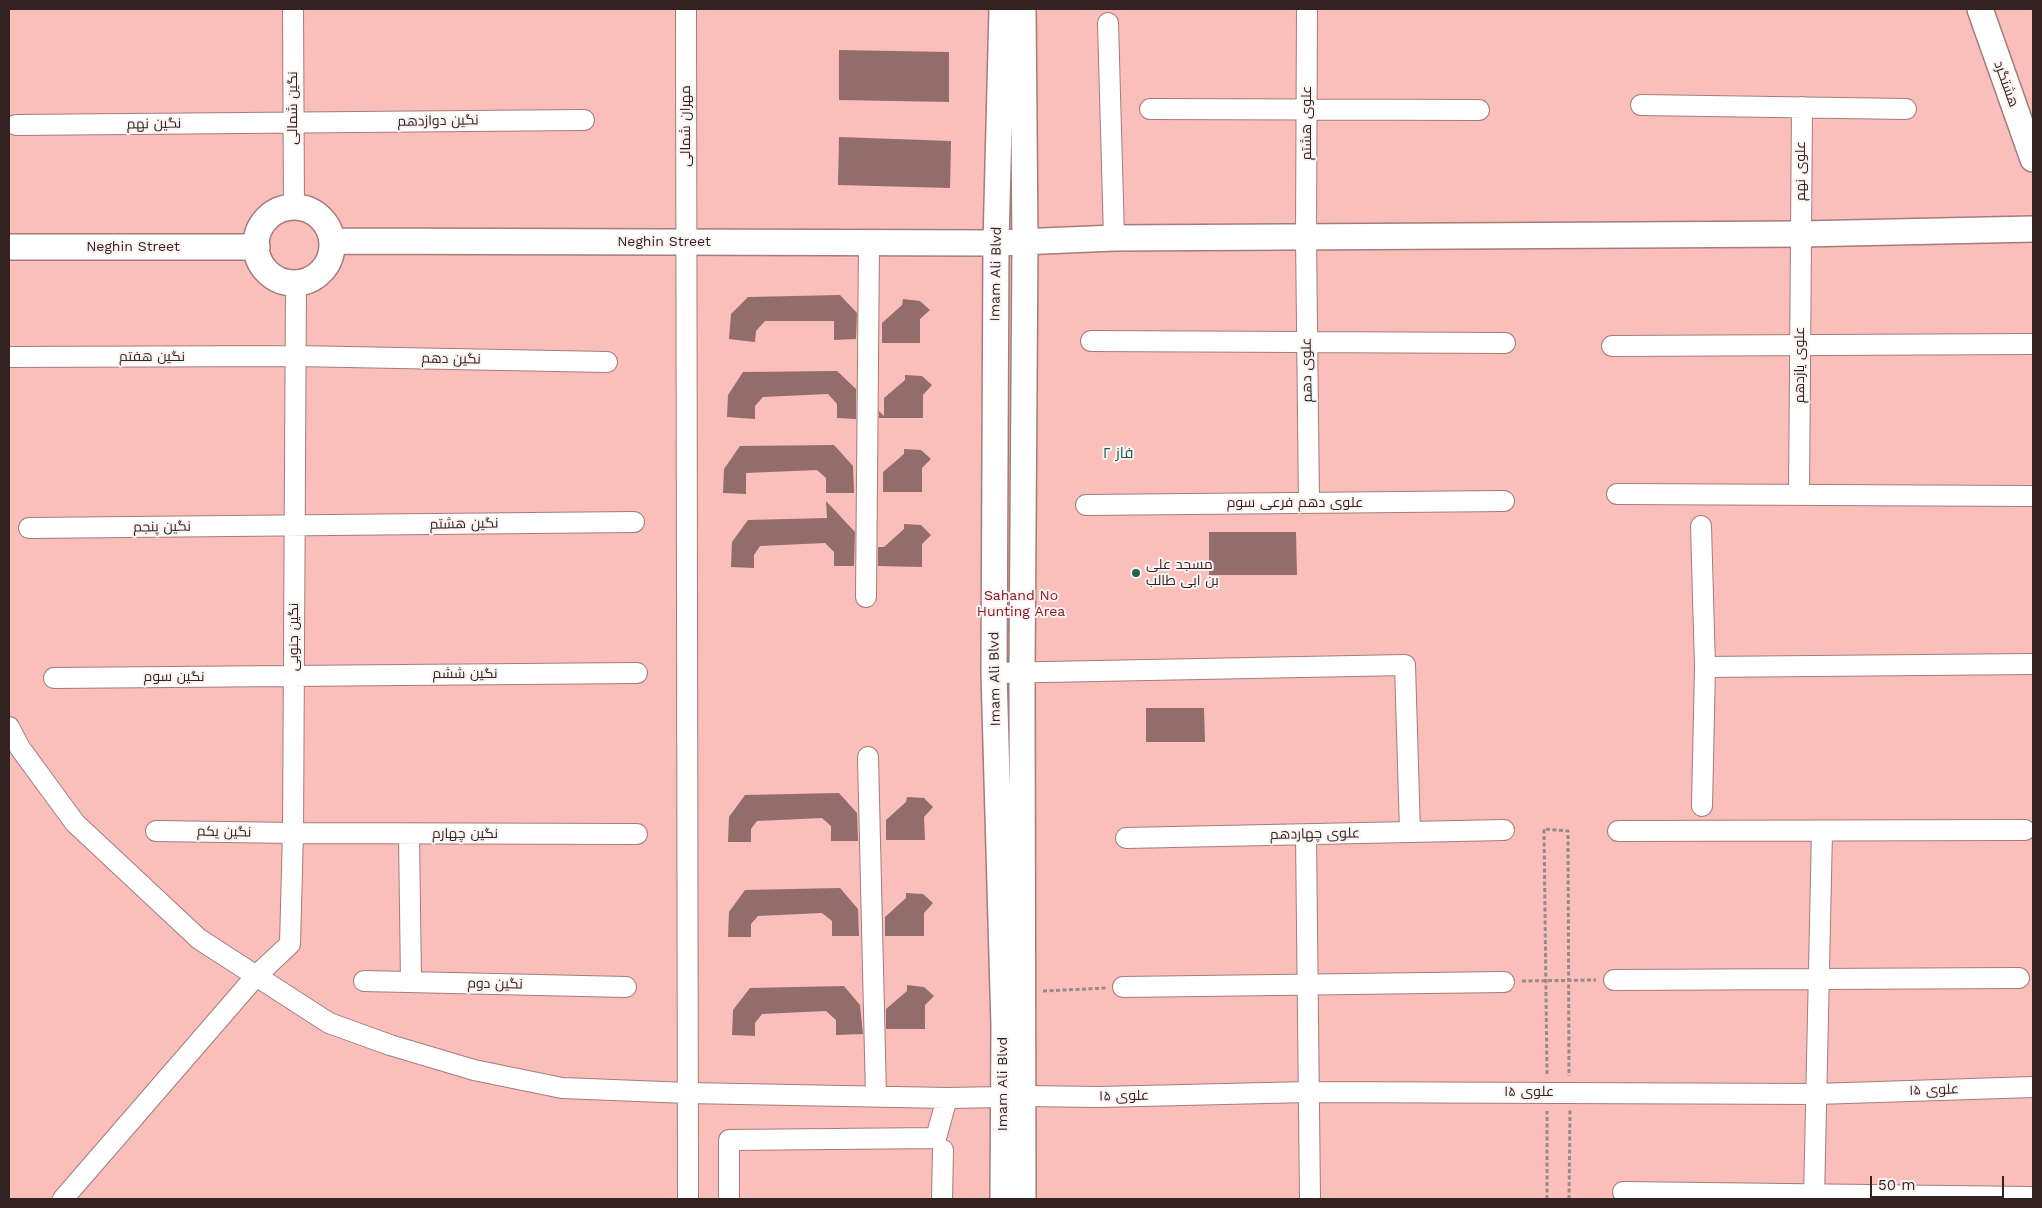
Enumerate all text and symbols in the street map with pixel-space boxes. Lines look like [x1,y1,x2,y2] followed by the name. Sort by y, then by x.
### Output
[1990,58,2022,110] street label: هشتگرد
[285,71,301,145] street label: نگین شمالی
[678,85,694,167] street label: مهران شمالی
[1299,86,1315,160] street label: علوی هشتم
[397,112,479,130] street label: نگین دوازدهم
[127,115,181,133] street label: نگین نهم
[1793,141,1809,201] street label: علوی نهم
[987,227,1005,321] street label: Imam Ali Blvd
[617,234,711,250] street label: Neghin Street
[86,239,180,255] street label: Neghin Street
[1792,327,1808,403] street label: علوی یازدهم
[1298,337,1316,403] street label: علوی دهم
[119,349,185,365] street label: نگین هفتم
[421,350,481,368] street label: نگین دهم
[1103,445,1133,463] district label: فاز ۲
[1227,495,1363,511] street label: علوی دهم فرعی سوم
[429,515,499,533] street label: نگین هشتم
[133,518,191,536] street label: نگین پنجم
[1146,557,1219,590] place label: مسجد علی بن ابی طالب
[1130,567,1142,579] marker: مسجد علی بن ابی طالب
[977,588,1065,620] park label: Sahand No Hunting Area
[286,603,302,671] street label: نگین جنوبی
[986,632,1004,726] street label: Imam Ali Blvd
[432,666,498,682] street label: نگین ششم
[144,669,204,685] street label: نگین سوم
[197,823,251,841] street label: نگین یکم
[1270,825,1360,843] street label: علوی چهاردهم
[432,826,498,842] street label: نگین چهارم
[467,975,523,993] street label: نگین دوم
[995,1037,1011,1131] street label: Imam Ali Blvd
[1909,1081,1959,1099] street label: علوی ۱۵
[1504,1084,1554,1100] street label: علوی ۱۵
[1099,1087,1149,1105] street label: علوی ۱۵
[1872,1166,2006,1198] scale bar
[1878,1176,1915,1194] text: 50 m

